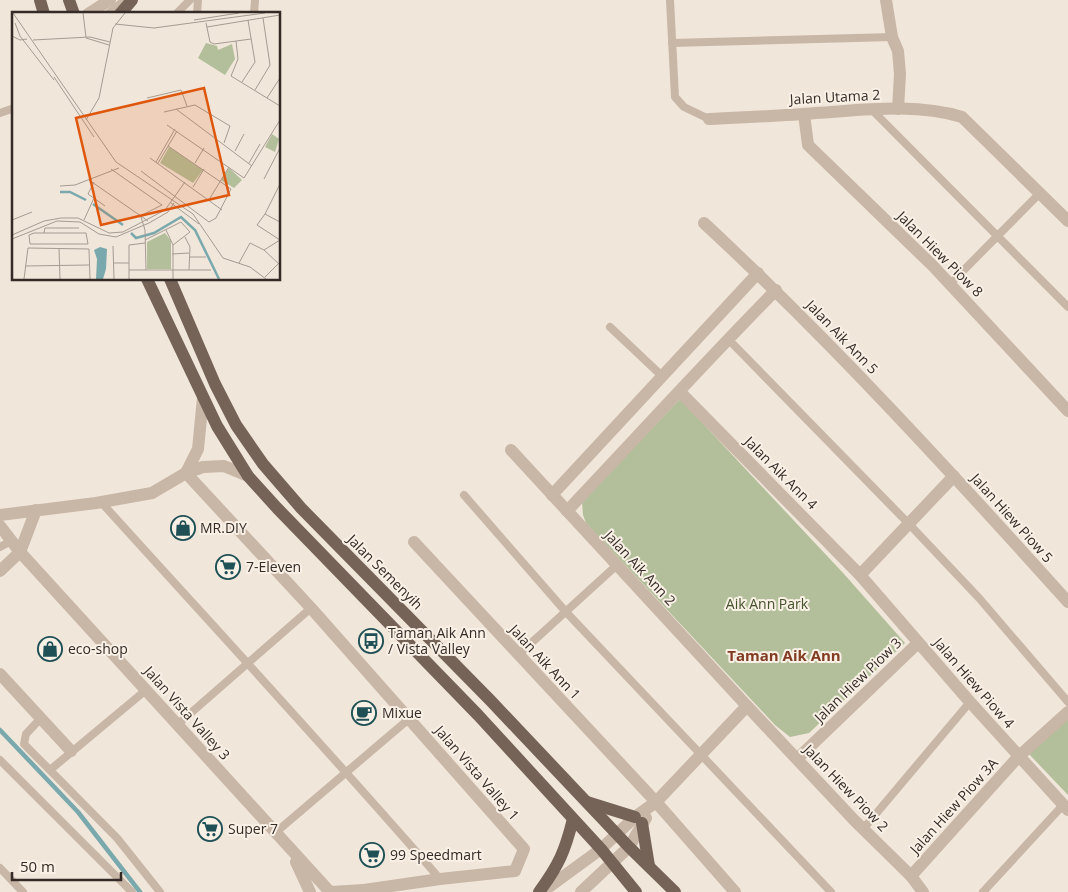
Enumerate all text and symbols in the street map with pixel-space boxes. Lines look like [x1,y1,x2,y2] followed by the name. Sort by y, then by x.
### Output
[12,12,280,280] inset map
[787,85,881,108] street label: Jalan Utama 2
[892,205,987,301] street label: Jalan Hiew Piow 8
[801,294,883,378] street label: Jalan Aik Ann 5
[739,431,822,513] street label: Jalan Aik Ann 4
[966,467,1058,566] street label: Jalan Hiew Piow 5
[170,515,196,541] shop icon: MR.DIY
[200,518,247,537] place label: MR.DIY
[599,525,680,609] street label: Jalan Aik Ann 2
[342,528,427,613] street label: Jalan Semenyih
[215,554,241,580] supermarket icon: 7-Eleven
[246,557,301,576] place label: 7-Eleven
[726,594,809,613] park label: Aik Ann Park
[504,619,585,703] street label: Jalan Aik Ann 1
[388,623,486,658] place label: Taman Aik Ann / Vista Valley
[358,628,384,654] bus stop icon: Taman Aik Ann / Vista Valley
[928,632,1019,732] street label: Jalan Hiew Piow 4
[809,633,905,728] street label: Jalan Hiew Piow 3
[37,636,63,662] shop icon: eco-shop
[68,639,128,658] place label: eco-shop
[727,645,841,665] district label: Taman Aik Ann
[139,660,234,764] street label: Jalan Vista Valley 3
[351,700,377,726] cafe icon: Mixue
[382,703,422,722] place label: Mixue
[430,720,524,824] street label: Jalan Vista Valley 1
[798,739,893,835] street label: Jalan Hiew Piow 2
[904,753,1002,859] street label: Jalan Hiew Piow 3A
[197,816,223,842] supermarket icon: Super 7
[228,819,278,838] place label: Super 7
[359,842,385,868] supermarket icon: 99 Speedmart
[390,845,482,864] place label: 99 Speedmart
[12,850,121,882] scale bar
[20,856,55,876] text: 50 m

